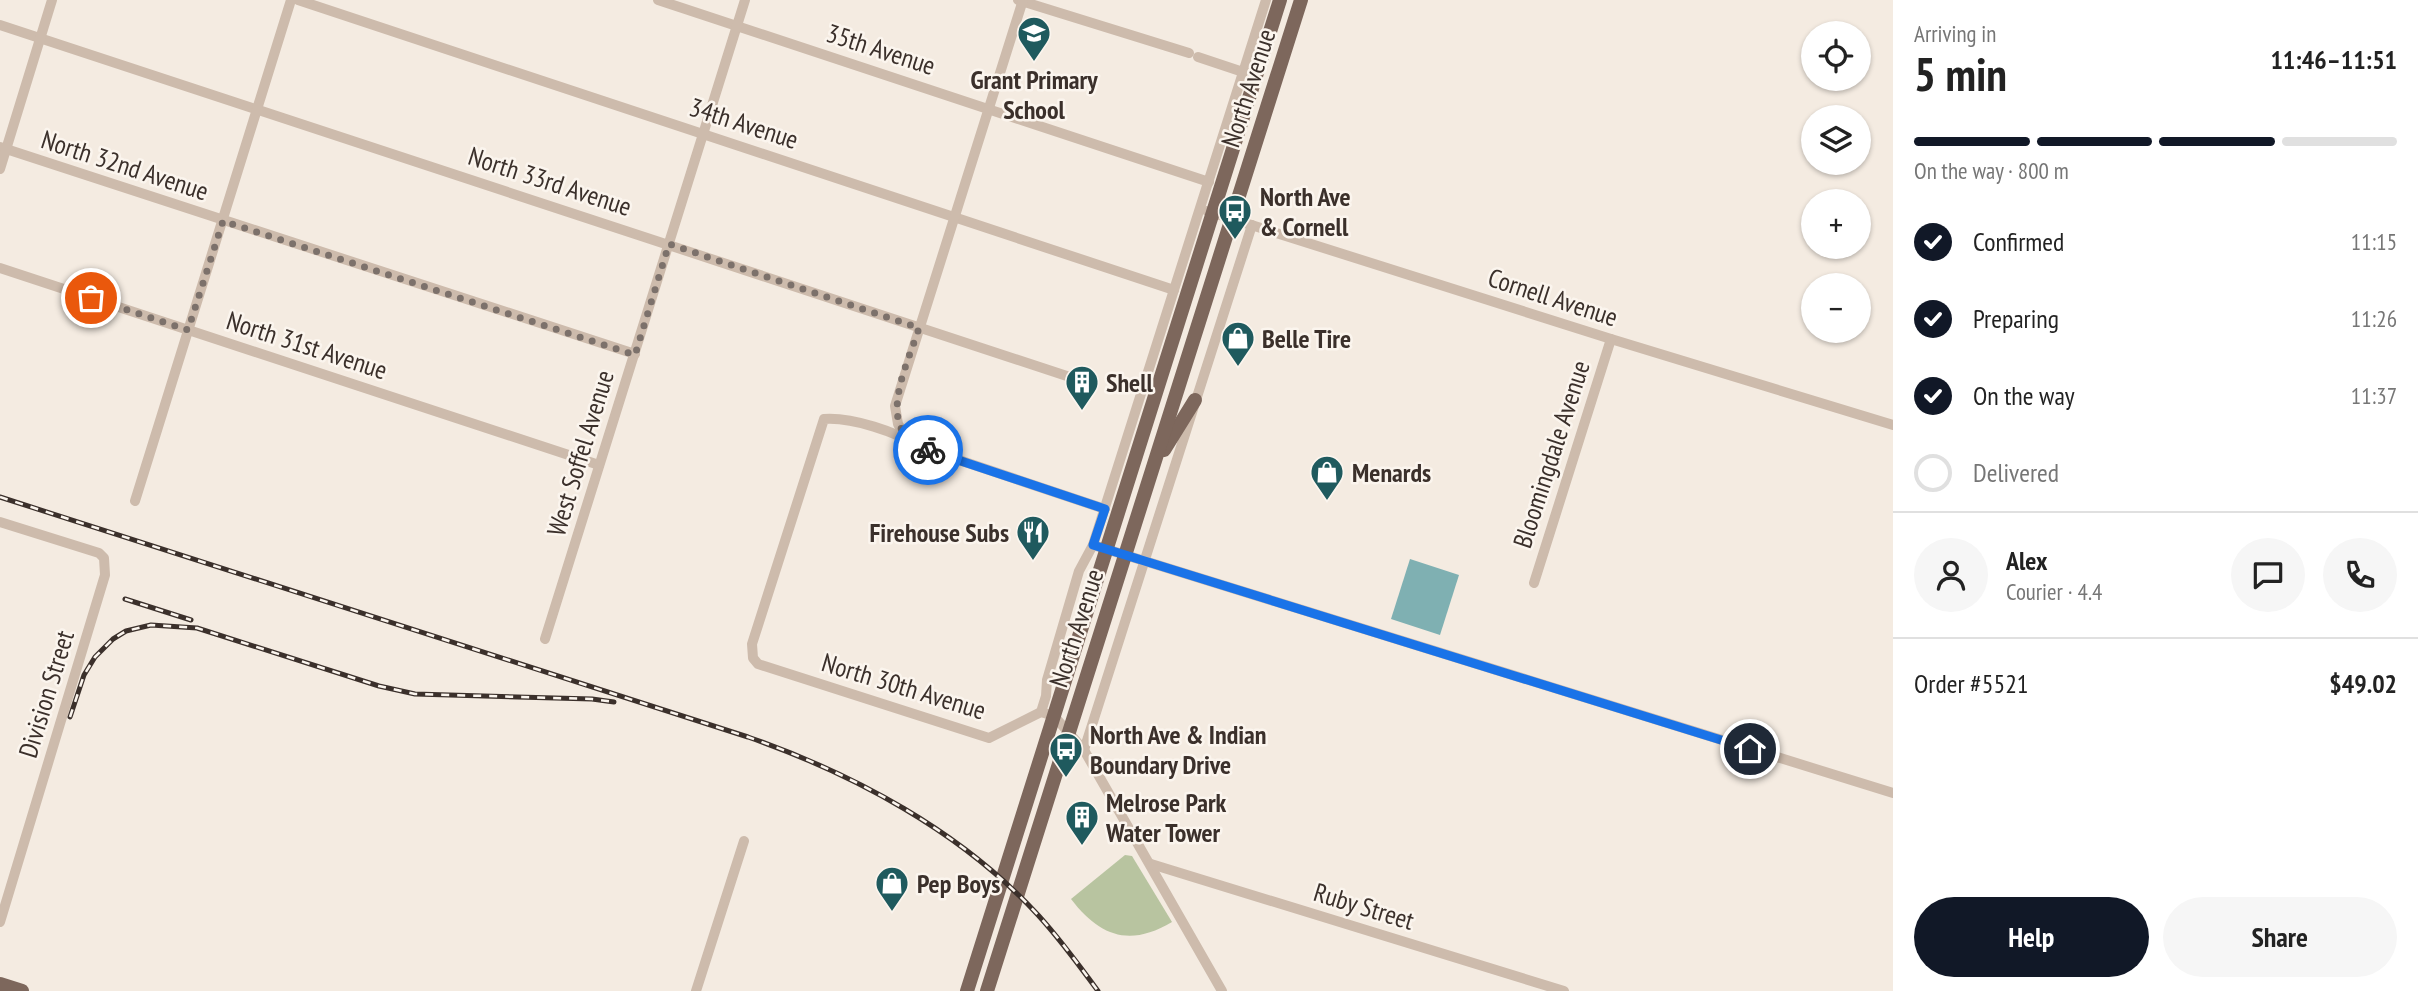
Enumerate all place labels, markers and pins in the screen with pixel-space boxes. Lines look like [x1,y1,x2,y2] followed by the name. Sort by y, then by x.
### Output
[1015,14,1053,63] school or university icon: Grant Primary School
[970,63,1098,126] place label: Grant Primary School
[1260,180,1351,243] place label: North Ave & Cornell
[1216,192,1254,241] bus stop icon: North Ave & Cornell
[61,268,121,328] pin
[1219,319,1257,368] shop icon: Belle Tire
[1262,322,1351,355] place label: Belle Tire
[1063,363,1101,412] building icon: Shell
[1106,366,1154,399] place label: Shell
[1308,453,1346,502] shop icon: Menards
[1352,456,1431,489] place label: Menards
[1014,513,1052,562] restaurant icon: Firehouse Subs
[869,516,1009,549] place label: Firehouse Subs
[1090,718,1267,781] place label: North Ave & Indian Boundary Drive
[1720,719,1780,779] pin
[1047,730,1085,779] bus stop icon: North Ave & Indian Boundary Drive
[1105,786,1227,849] place label: Melrose Park Water Tower
[1063,798,1101,847] building icon: Melrose Park Water Tower
[873,864,911,913] shop icon: Pep Boys
[917,867,1000,900] place label: Pep Boys

